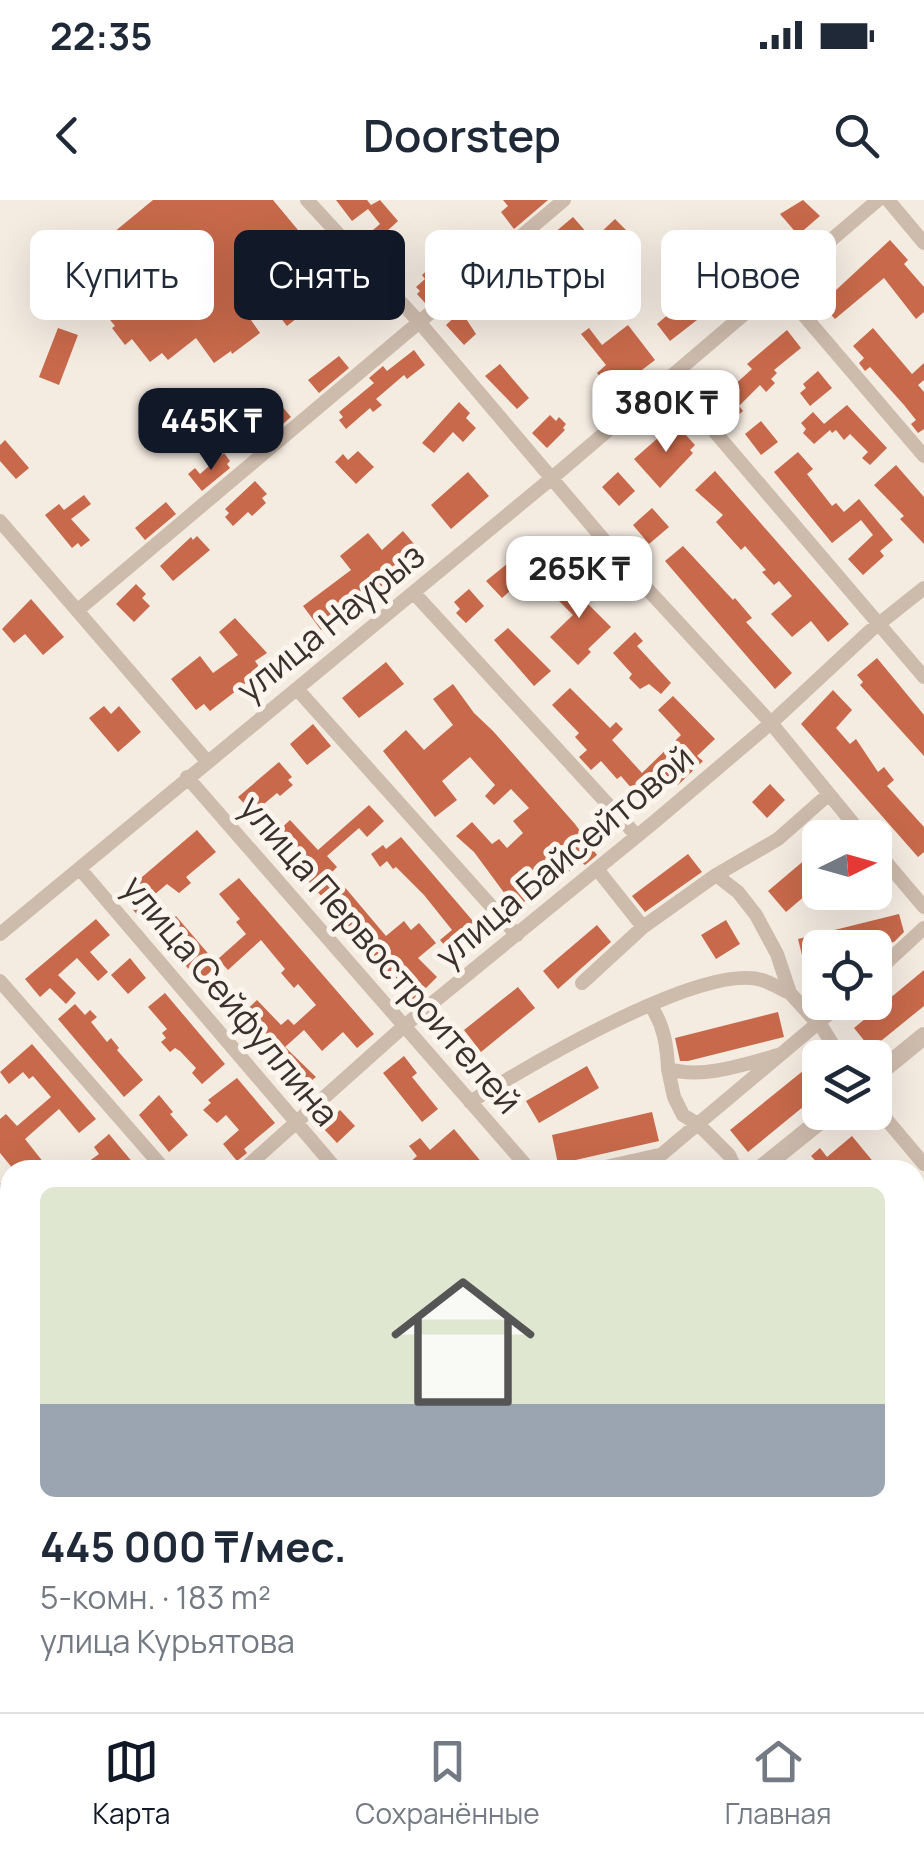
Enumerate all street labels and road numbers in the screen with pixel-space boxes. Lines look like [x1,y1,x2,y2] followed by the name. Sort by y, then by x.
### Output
[226,531,434,713] street label: улица Наурыз
[425,734,703,978] street label: улица Байсейтовой
[229,785,533,1123] street label: улица Первостроителей
[112,864,350,1136] street label: улица Сейфуллина

